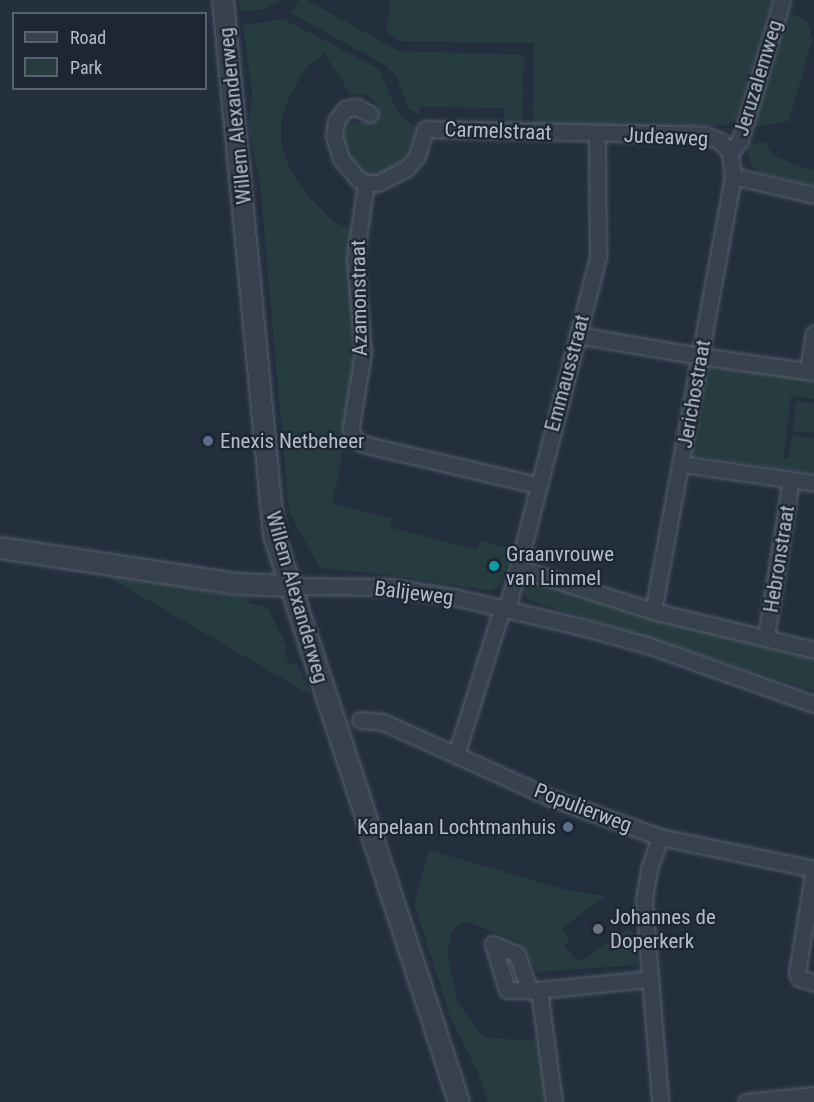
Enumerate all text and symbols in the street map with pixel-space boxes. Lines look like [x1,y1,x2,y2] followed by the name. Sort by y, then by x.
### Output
[12,12,207,90] legend
[728,17,788,139] street label: Jeruzalemweg
[213,26,257,206] street label: Willem Alexanderweg
[70,27,106,48] text: Road
[70,57,102,78] text: Park
[444,117,552,145] street label: Carmelstraat
[623,122,709,152] street label: Judeaweg
[345,240,373,356] street label: Azamonstraat
[539,312,595,434] street label: Emmausstraat
[672,338,716,450] street label: Jerichostraat
[220,428,364,454] place label: Enexis Netbeheer
[201,434,215,448] marker: Enexis Netbeheer
[758,504,800,614] street label: Hebronstraat
[260,508,334,686] street label: Willem Alexanderweg
[506,541,614,591] place label: Graanvrouwe van Limmel
[487,559,501,573] marker: Graanvrouwe van Limmel
[373,576,455,610] street label: Balijeweg
[531,778,635,838] street label: Populierweg
[357,814,556,840] place label: Kapelaan Lochtmanhuis
[561,820,575,834] marker: Kapelaan Lochtmanhuis
[610,904,716,954] place label: Johannes de Doperkerk
[591,922,605,936] marker: Johannes de Doperkerk

